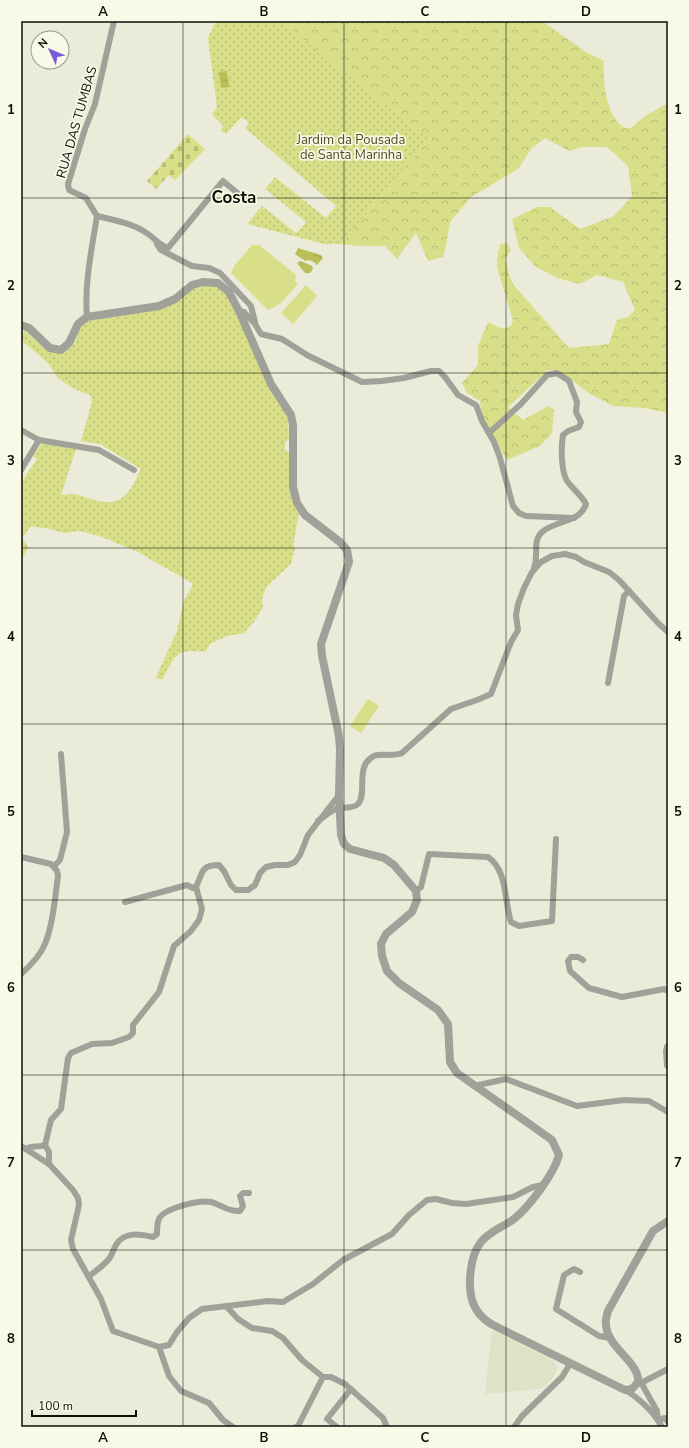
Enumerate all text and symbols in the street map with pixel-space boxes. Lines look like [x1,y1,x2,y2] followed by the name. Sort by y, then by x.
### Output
[98,3,108,21] text: A
[260,3,269,21] text: B
[421,3,430,21] text: C
[581,3,591,21] text: D
[30,30,70,70] north arrow
[35,35,51,52] text: N
[52,64,102,180] street label: RUA DAS TUMBAS
[7,101,15,119] text: 1
[674,101,682,119] text: 1
[296,131,405,164] park label: Jardim da Pousada de Santa Marinha
[212,186,256,209] district label: Costa
[7,277,15,295] text: 2
[674,277,682,295] text: 2
[7,452,15,470] text: 3
[674,452,682,470] text: 3
[7,628,15,646] text: 4
[674,628,682,646] text: 4
[7,803,15,821] text: 5
[674,803,682,821] text: 5
[7,979,15,997] text: 6
[674,979,682,997] text: 6
[7,1154,15,1172] text: 7
[674,1154,682,1172] text: 7
[7,1330,15,1348] text: 8
[674,1330,682,1348] text: 8
[32,1392,136,1418] scale bar
[38,1398,73,1414] text: 100 m
[98,1429,108,1447] text: A
[260,1429,269,1447] text: B
[421,1429,430,1447] text: C
[581,1429,591,1447] text: D

